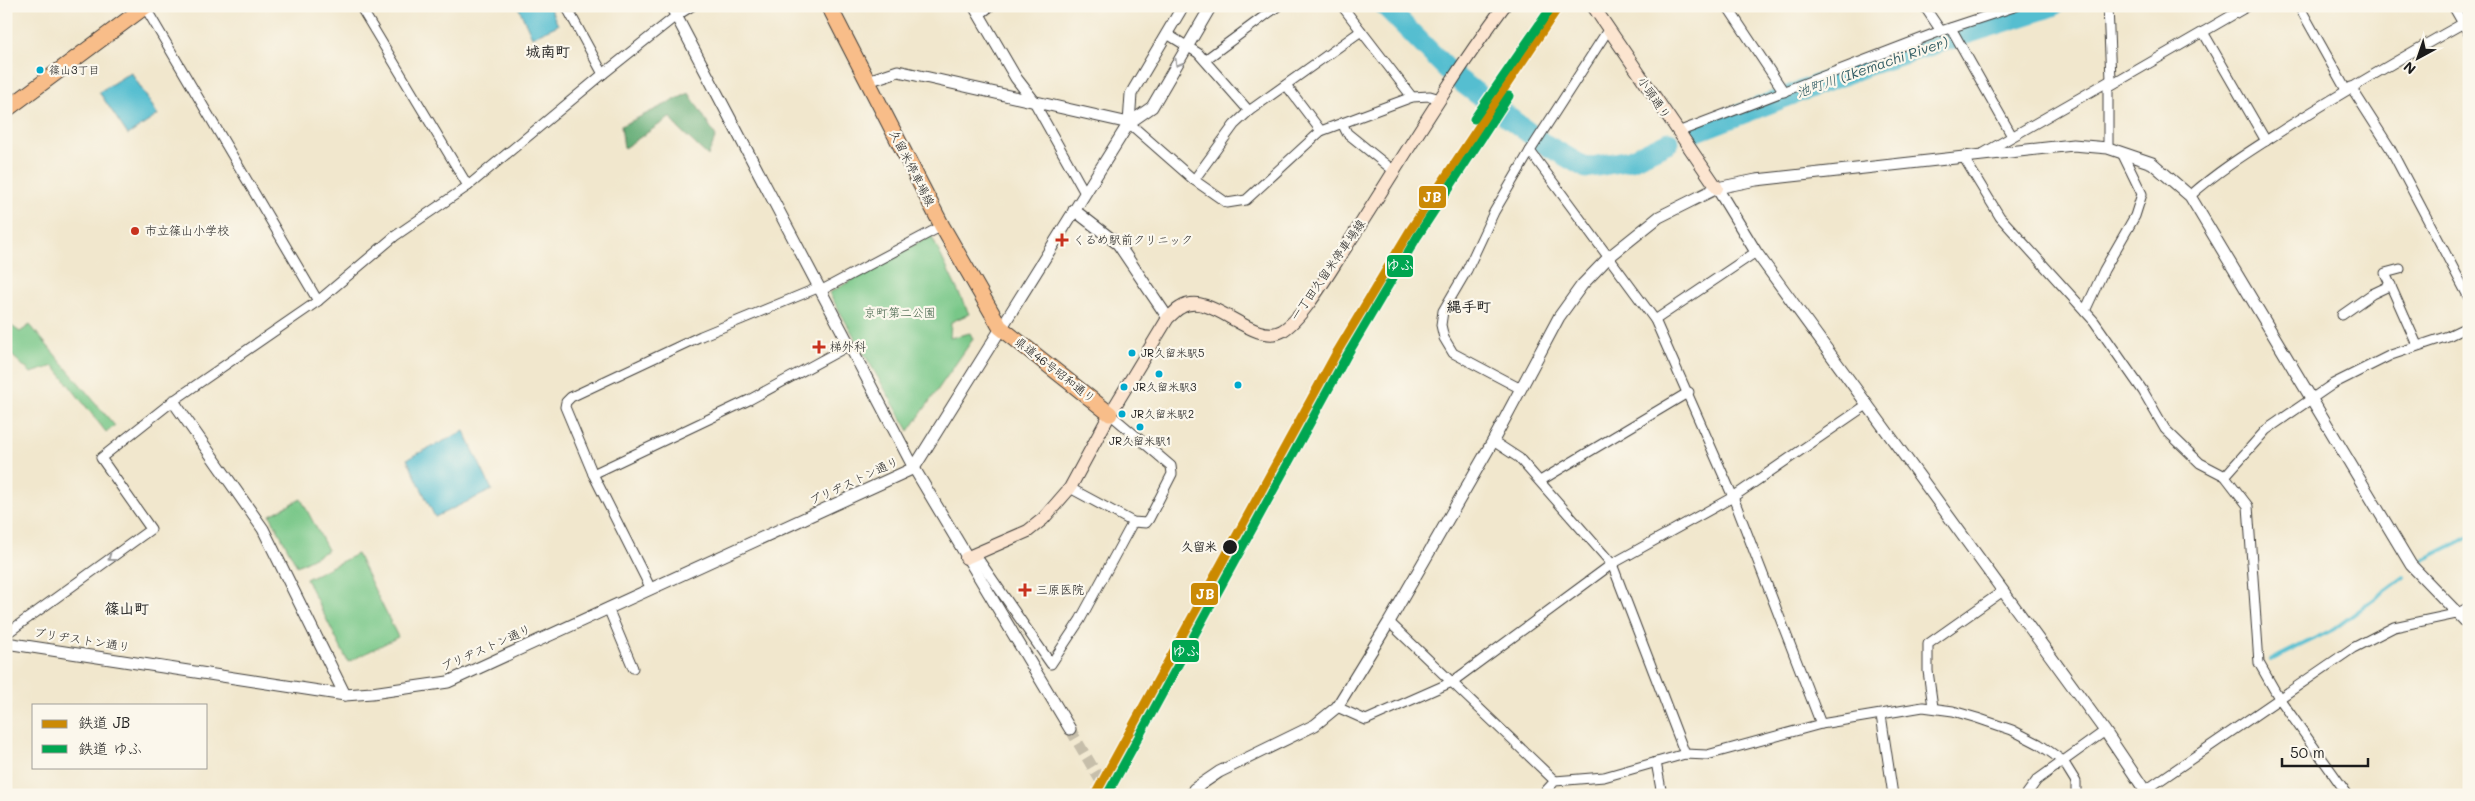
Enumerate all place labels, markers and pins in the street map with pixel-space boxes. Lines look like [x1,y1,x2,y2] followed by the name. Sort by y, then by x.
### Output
[49,62,99,77] place label: 篠山3丁目
[35,65,45,75] marker: 篠山3丁目
[145,222,229,238] place label: 市立篠山小学校
[129,225,141,237] marker: 市立篠山小学校
[1073,231,1193,247] place label: くるめ駅前クリニック
[1055,233,1069,247] marker: くるめ駅前クリニック
[830,338,866,354] place label: 梯外科
[812,340,826,354] marker: 梯外科
[1141,345,1205,360] place label: JR久留米駅5
[1127,348,1137,358] marker: JR久留米駅5
[1154,369,1164,379] unlabelled marker
[1133,379,1197,394] place label: JR久留米駅3
[1233,380,1243,390] unlabelled marker
[1119,382,1129,392] marker: JR久留米駅3
[1131,406,1194,421] place label: JR久留米駅2
[1117,409,1127,419] marker: JR久留米駅2
[1135,422,1145,432] marker: JR久留米駅1
[1109,433,1171,448] place label: JR久留米駅1
[1181,538,1217,554] place label: 久留米
[1221,538,1239,556] marker: 久留米
[1036,581,1084,597] place label: 三原医院
[1018,583,1032,597] marker: 三原医院

